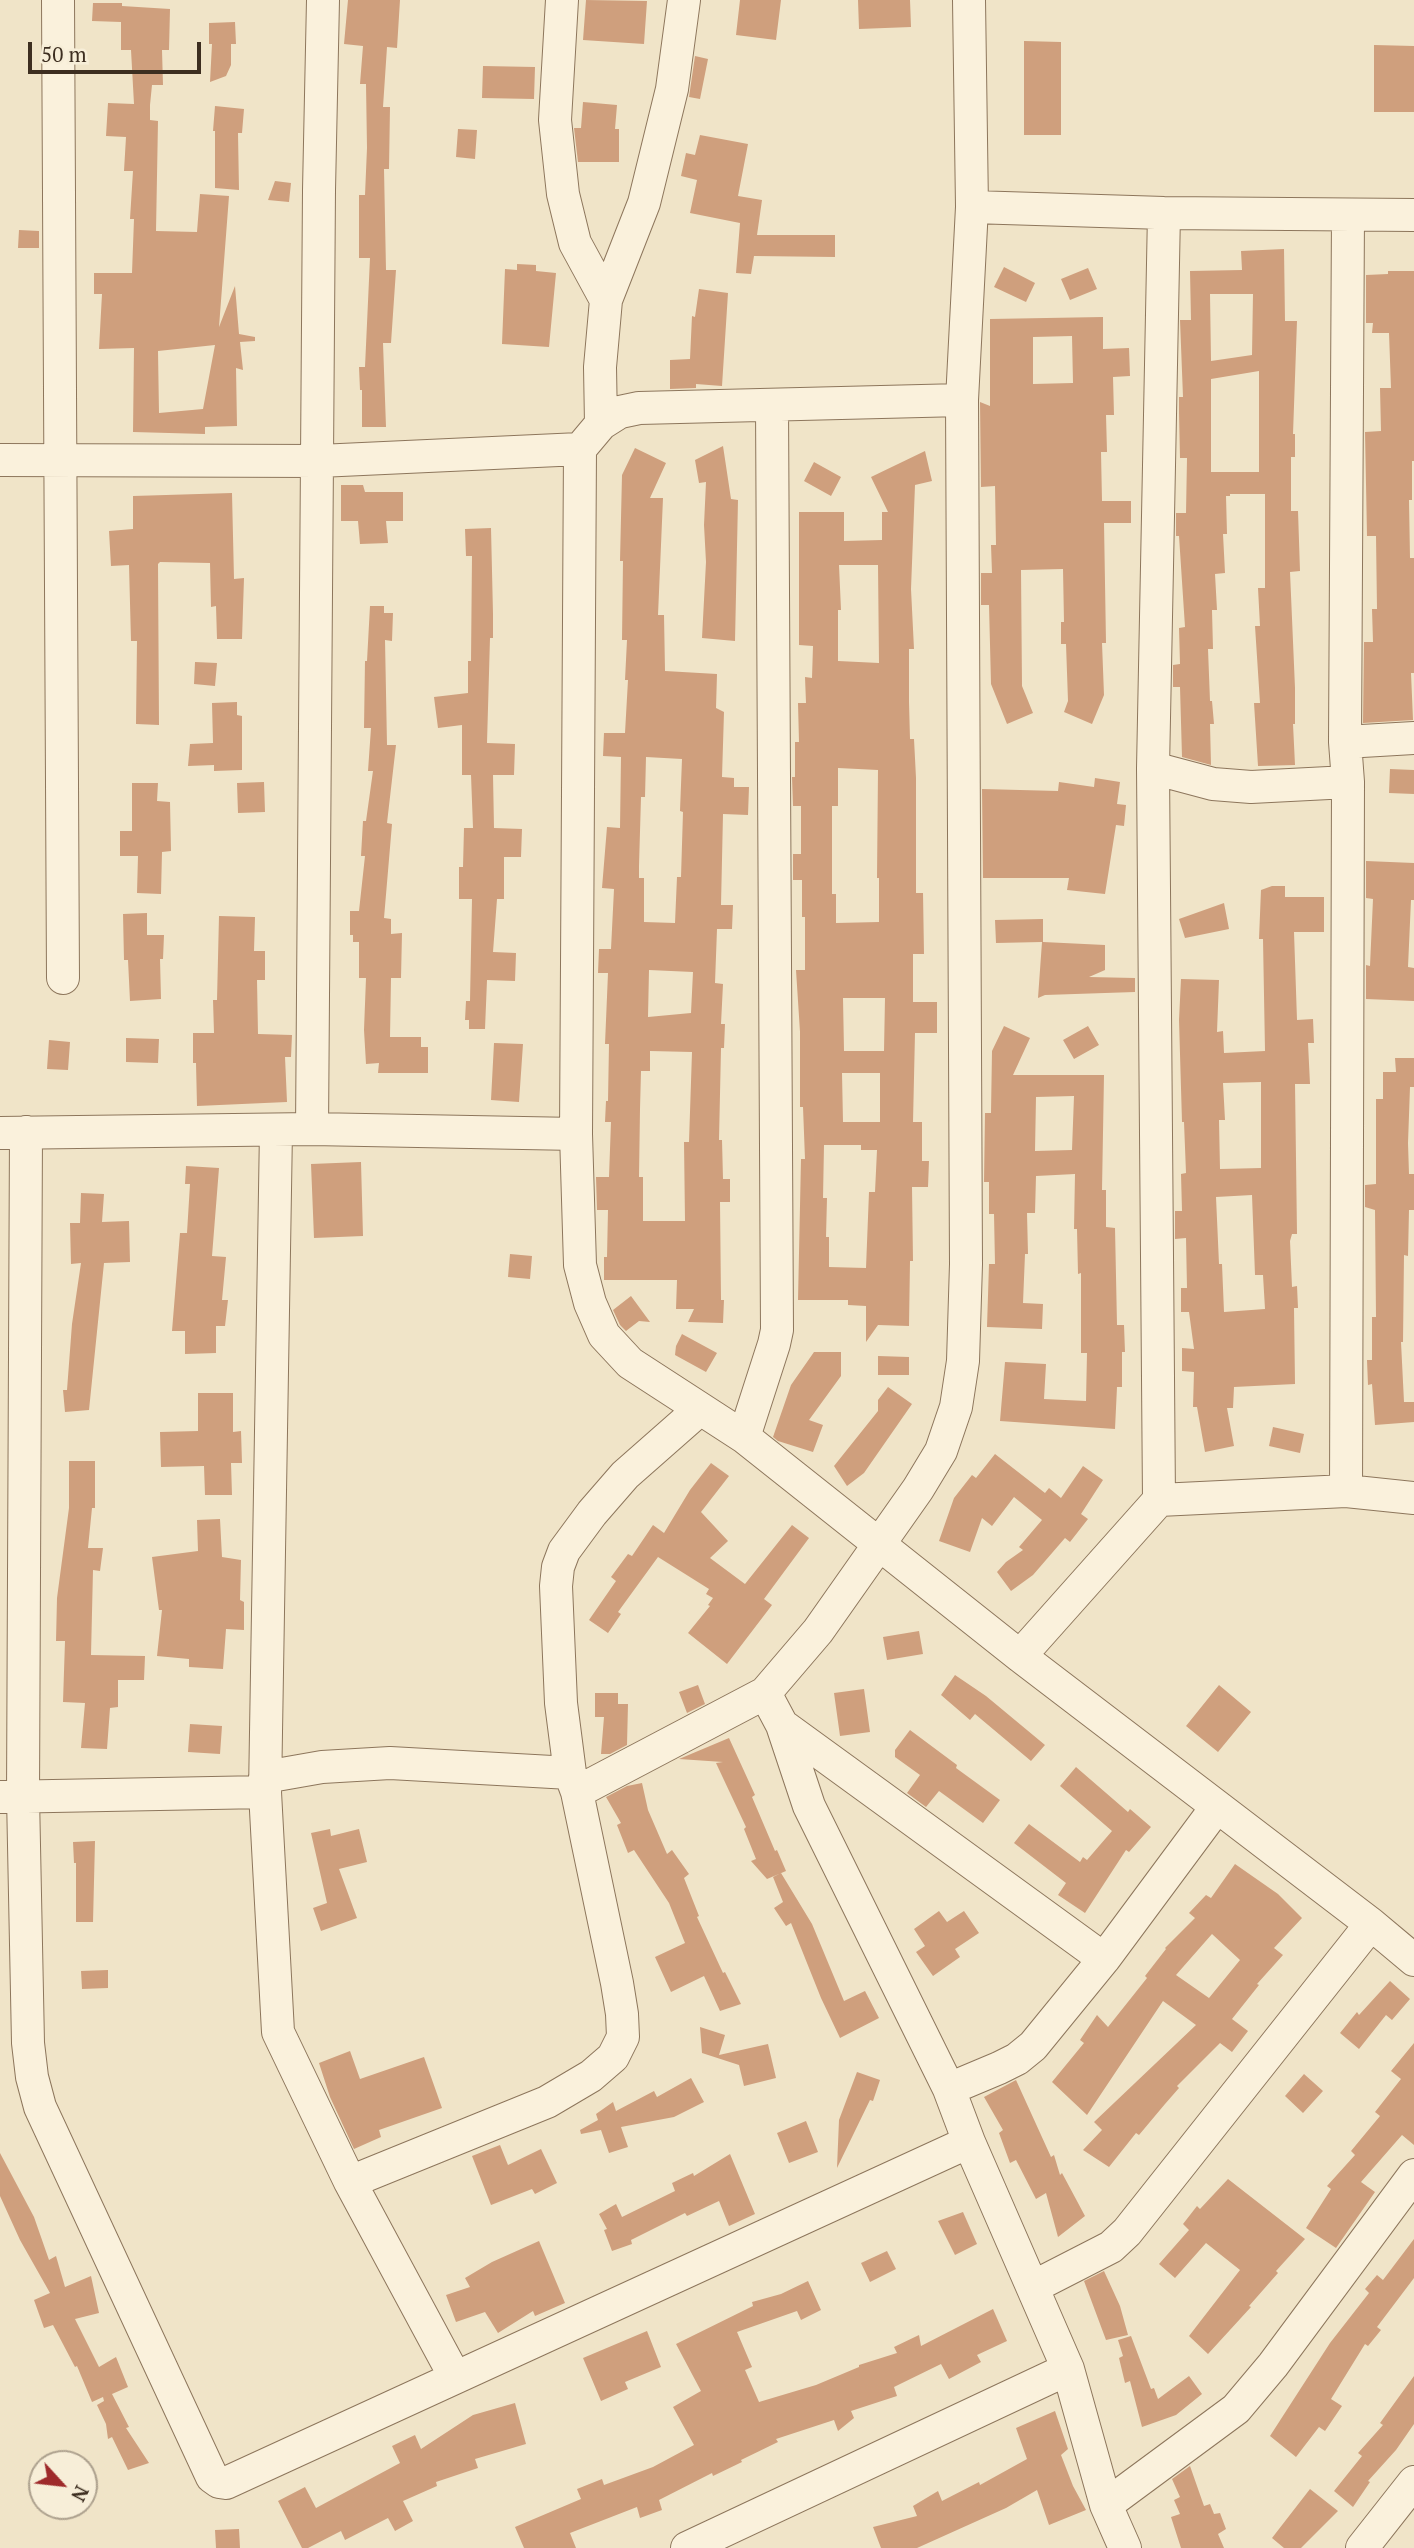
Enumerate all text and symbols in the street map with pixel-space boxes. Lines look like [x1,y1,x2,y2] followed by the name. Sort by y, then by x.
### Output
[32,28,205,72] scale bar
[41,40,87,68] text: 50 m
[28,2450,98,2520] north arrow
[66,2482,95,2506] text: N

